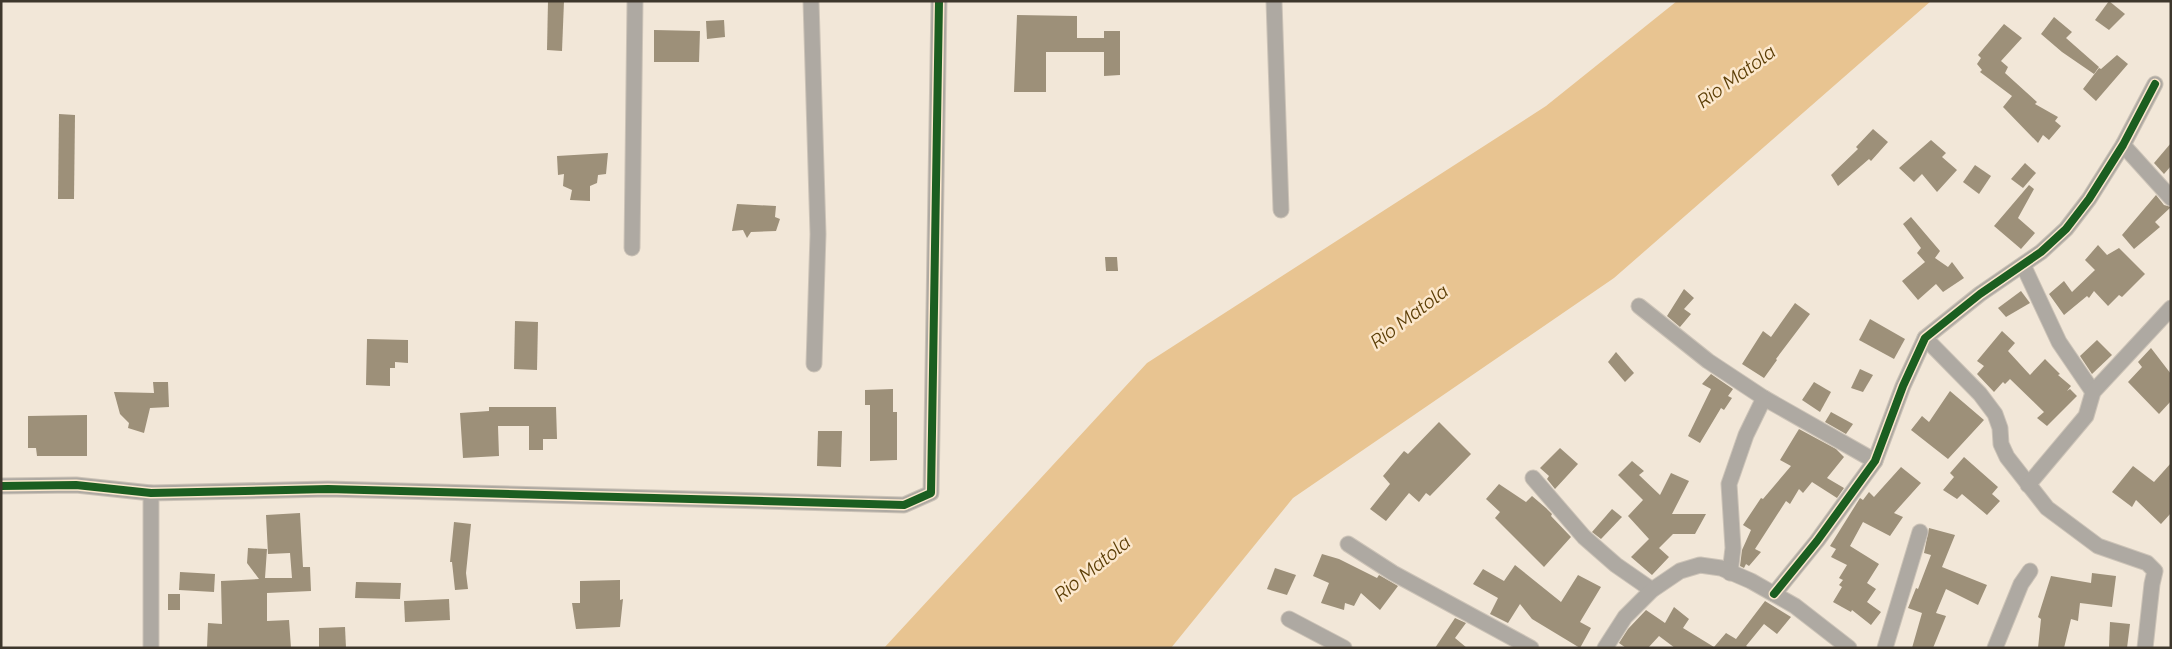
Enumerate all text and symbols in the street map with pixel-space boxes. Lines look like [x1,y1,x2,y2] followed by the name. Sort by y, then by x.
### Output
[1692,40,1780,112] water label: Rio Matola
[1366,280,1452,352] water label: Rio Matola
[1049,531,1135,605] water label: Rio Matola

